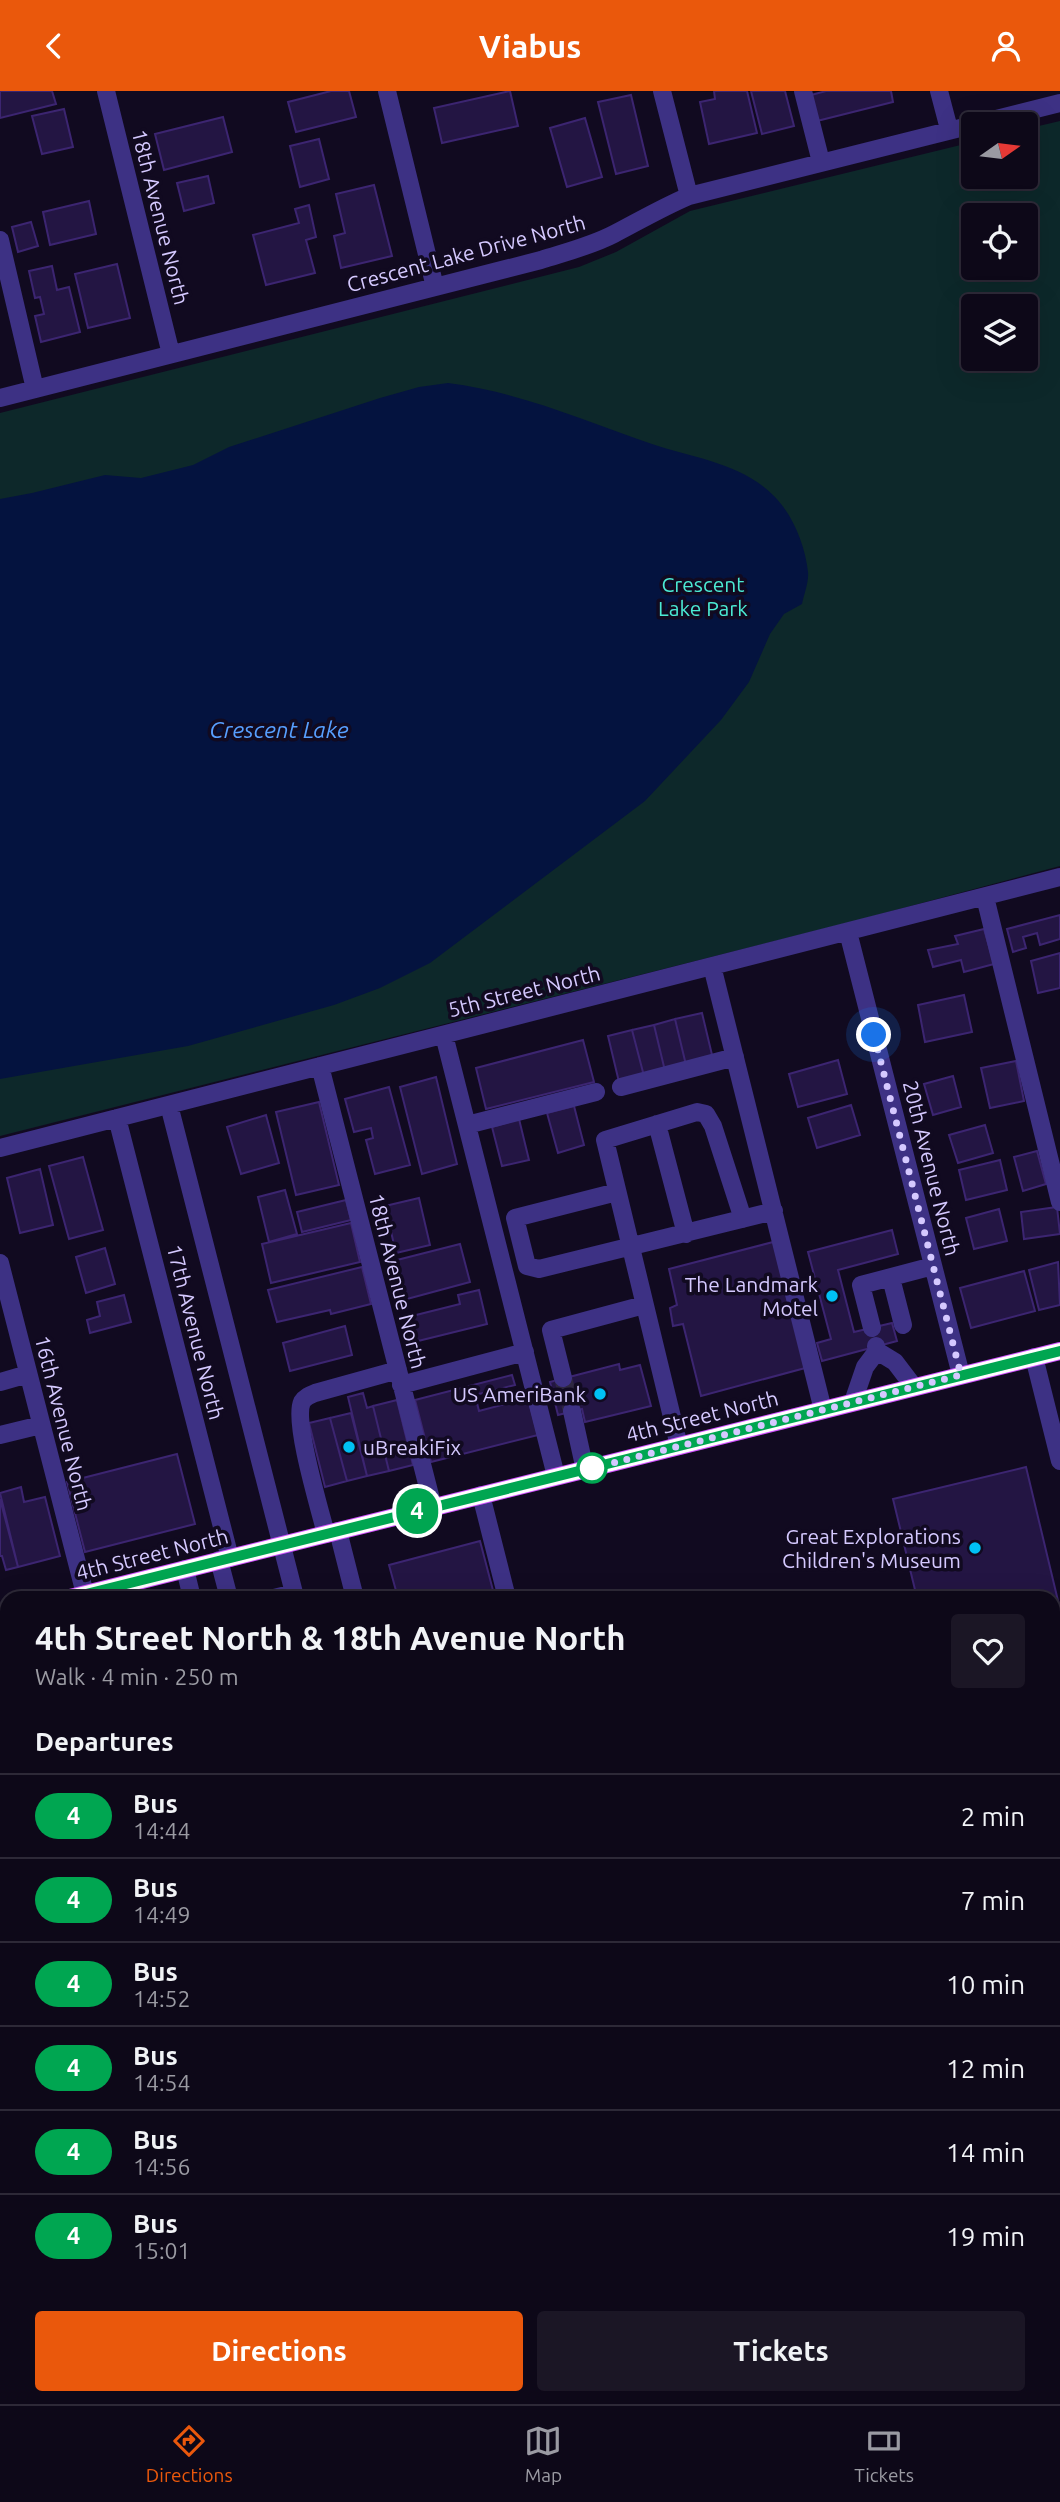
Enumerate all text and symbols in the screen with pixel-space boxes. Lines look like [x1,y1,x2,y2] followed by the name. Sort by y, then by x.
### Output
[35,27,73,65] icon: back
[987,27,1025,65] icon: person
[479,28,581,64] text: Viabus
[961,112,1038,189] north arrow
[961,112,1038,371] map controls
[128,127,194,307] street label: 18th Avenue North
[961,203,1038,280] button: locate
[344,210,588,296] street label: Crescent Lake Drive North
[961,294,1038,371] button: layers
[658,572,748,620] park label: Crescent Lake Park
[209,717,349,742] water label: Crescent Lake
[445,961,603,1021] street label: 5th Street North
[856,1017,891,1052] your location
[899,1078,965,1258] street label: 20th Avenue North
[365,1191,431,1371] street label: 18th Avenue North
[163,1242,229,1422] street label: 17th Avenue North
[685,1272,818,1320] place label: The Landmark Motel
[824,1288,840,1304] marker: The Landmark Motel
[31,1333,97,1513] street label: 16th Avenue North
[453,1382,586,1406] place label: US AmeriBank
[592,1386,608,1402] marker: US AmeriBank
[623,1386,781,1446] street label: 4th Street North
[363,1435,462,1459] place label: uBreakiFix
[341,1439,357,1455] marker: uBreakiFix
[577,1453,607,1483] unlabelled marker
[394,1488,440,1534] line badge: 4
[410,1497,424,1524] text: 4
[73,1524,231,1584] street label: 4th Street North
[782,1524,961,1572] place label: Great Explorations Children's Museum
[967,1540,983,1556] marker: Great Explorations Children's Museum
[951,1614,1025,1688] button: heart
[35,1619,625,1656] text: 4th Street North & 18th Avenue North
[35,1664,239,1689] text: Walk · 4 min · 250 m
[35,1727,173,1756] text: Departures
[133,1789,178,1818] text: Bus
[67,1802,80,1829] text: 4
[961,1802,1025,1831] text: 2 min
[133,1818,191,1843] text: 14:44
[133,1873,178,1902] text: Bus
[67,1886,80,1913] text: 4
[961,1886,1025,1915] text: 7 min
[133,1902,191,1927] text: 14:49
[133,1957,178,1986] text: Bus
[67,1970,80,1997] text: 4
[946,1970,1025,1999] text: 10 min
[133,1986,191,2011] text: 14:52
[133,2041,178,2070] text: Bus
[67,2054,80,2081] text: 4
[946,2054,1025,2083] text: 12 min
[133,2070,191,2095] text: 14:54
[133,2125,178,2154] text: Bus
[67,2138,80,2165] text: 4
[946,2138,1025,2167] text: 14 min
[133,2154,191,2179] text: 14:56
[133,2209,178,2238] text: Bus
[67,2222,80,2249] text: 4
[946,2222,1025,2251] text: 19 min
[133,2238,191,2263] text: 15:01
[35,2311,523,2391] button: Directions
[537,2311,1025,2391] button: Tickets
[146,2422,233,2486] tab: Directions
[524,2422,562,2486] tab: Map
[854,2422,914,2486] tab: Tickets

